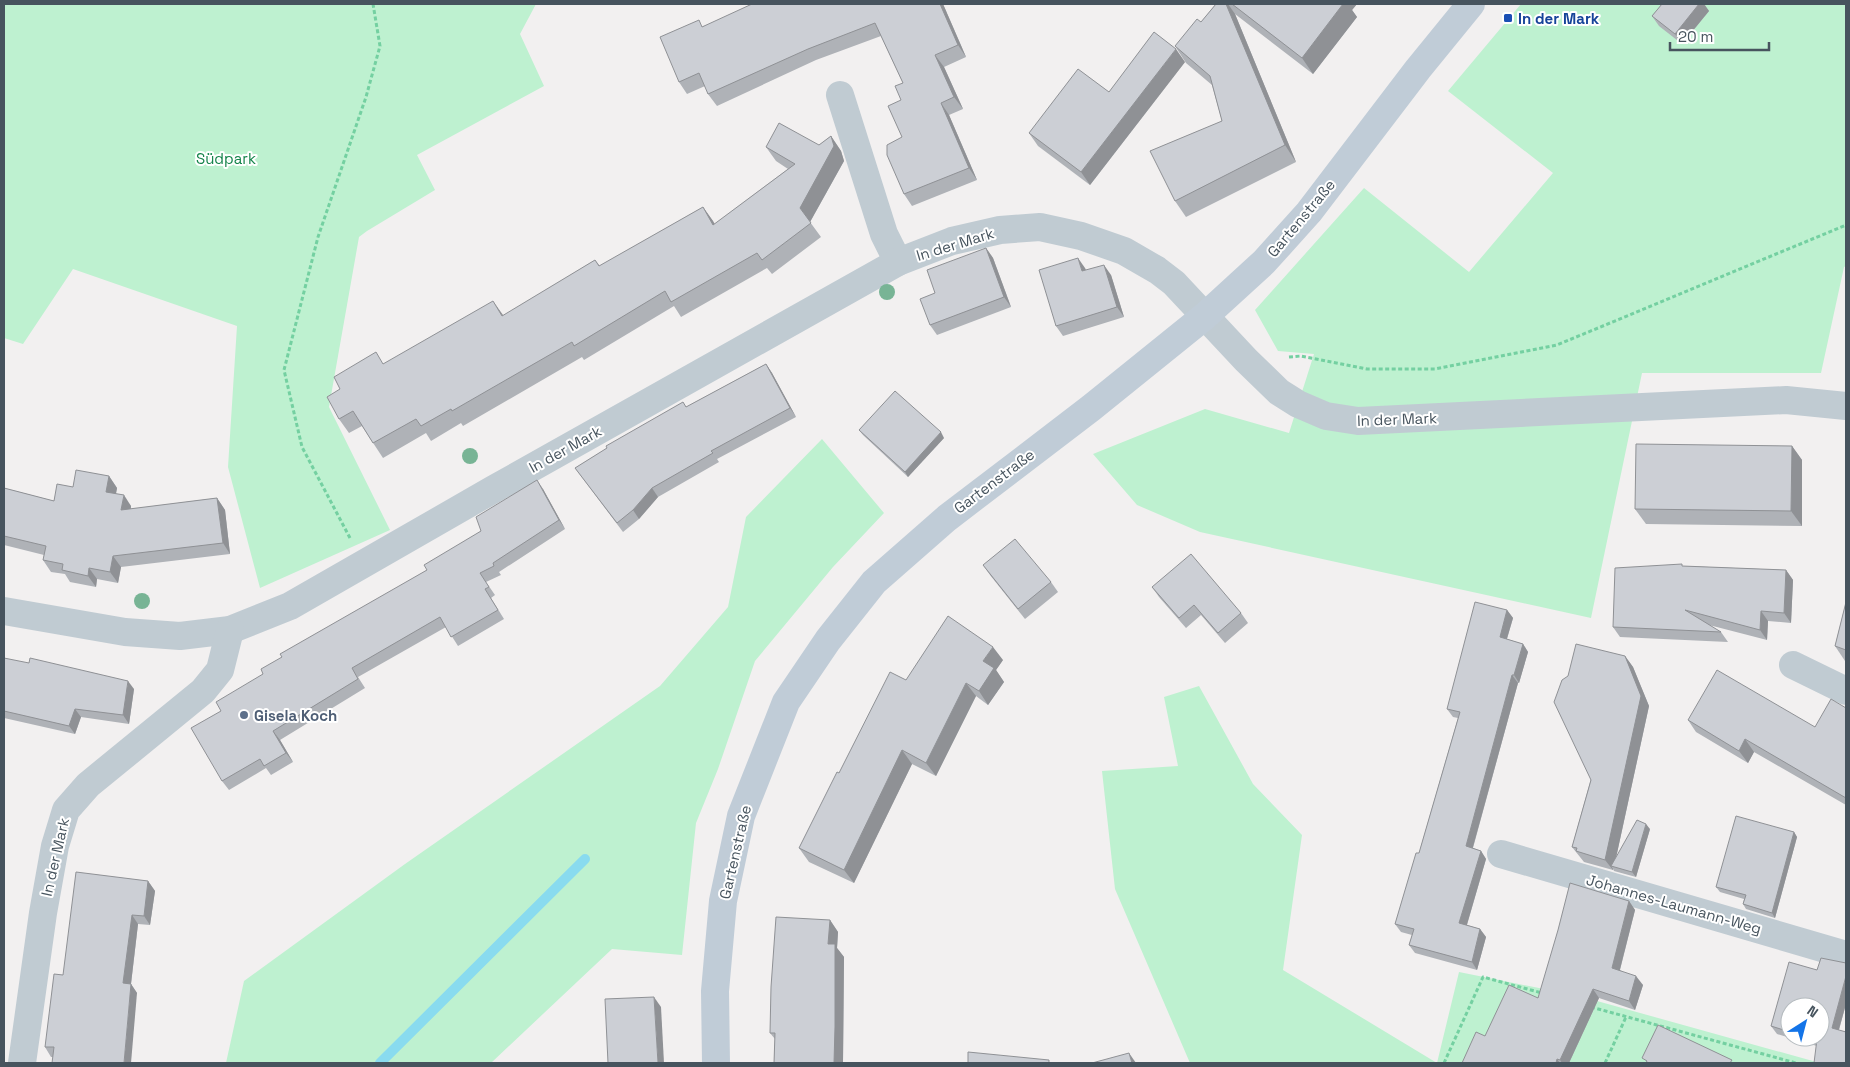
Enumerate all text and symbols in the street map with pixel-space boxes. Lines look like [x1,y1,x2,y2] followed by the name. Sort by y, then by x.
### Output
[1518,9,1600,28] place label: In der Mark
[1502,12,1514,24] marker: In der Mark
[1670,20,1769,52] scale bar
[1678,27,1713,46] text: 20 m
[196,149,256,168] park label: Südpark
[1263,175,1339,261] street label: Gartenstraße
[914,223,996,265] street label: In der Mark
[1357,408,1437,430] street label: In der Mark
[525,421,605,477] street label: In der Mark
[950,445,1038,517] street label: Gartenstraße
[254,706,337,725] place label: Gisela Koch
[238,709,250,721] marker: Gisela Koch
[715,803,755,901] street label: Gartenstraße
[37,816,73,898] street label: In der Mark
[1584,870,1764,938] street label: Johannes-Laumann-Weg
[1780,997,1830,1047] north arrow
[1804,1001,1822,1022] text: N

